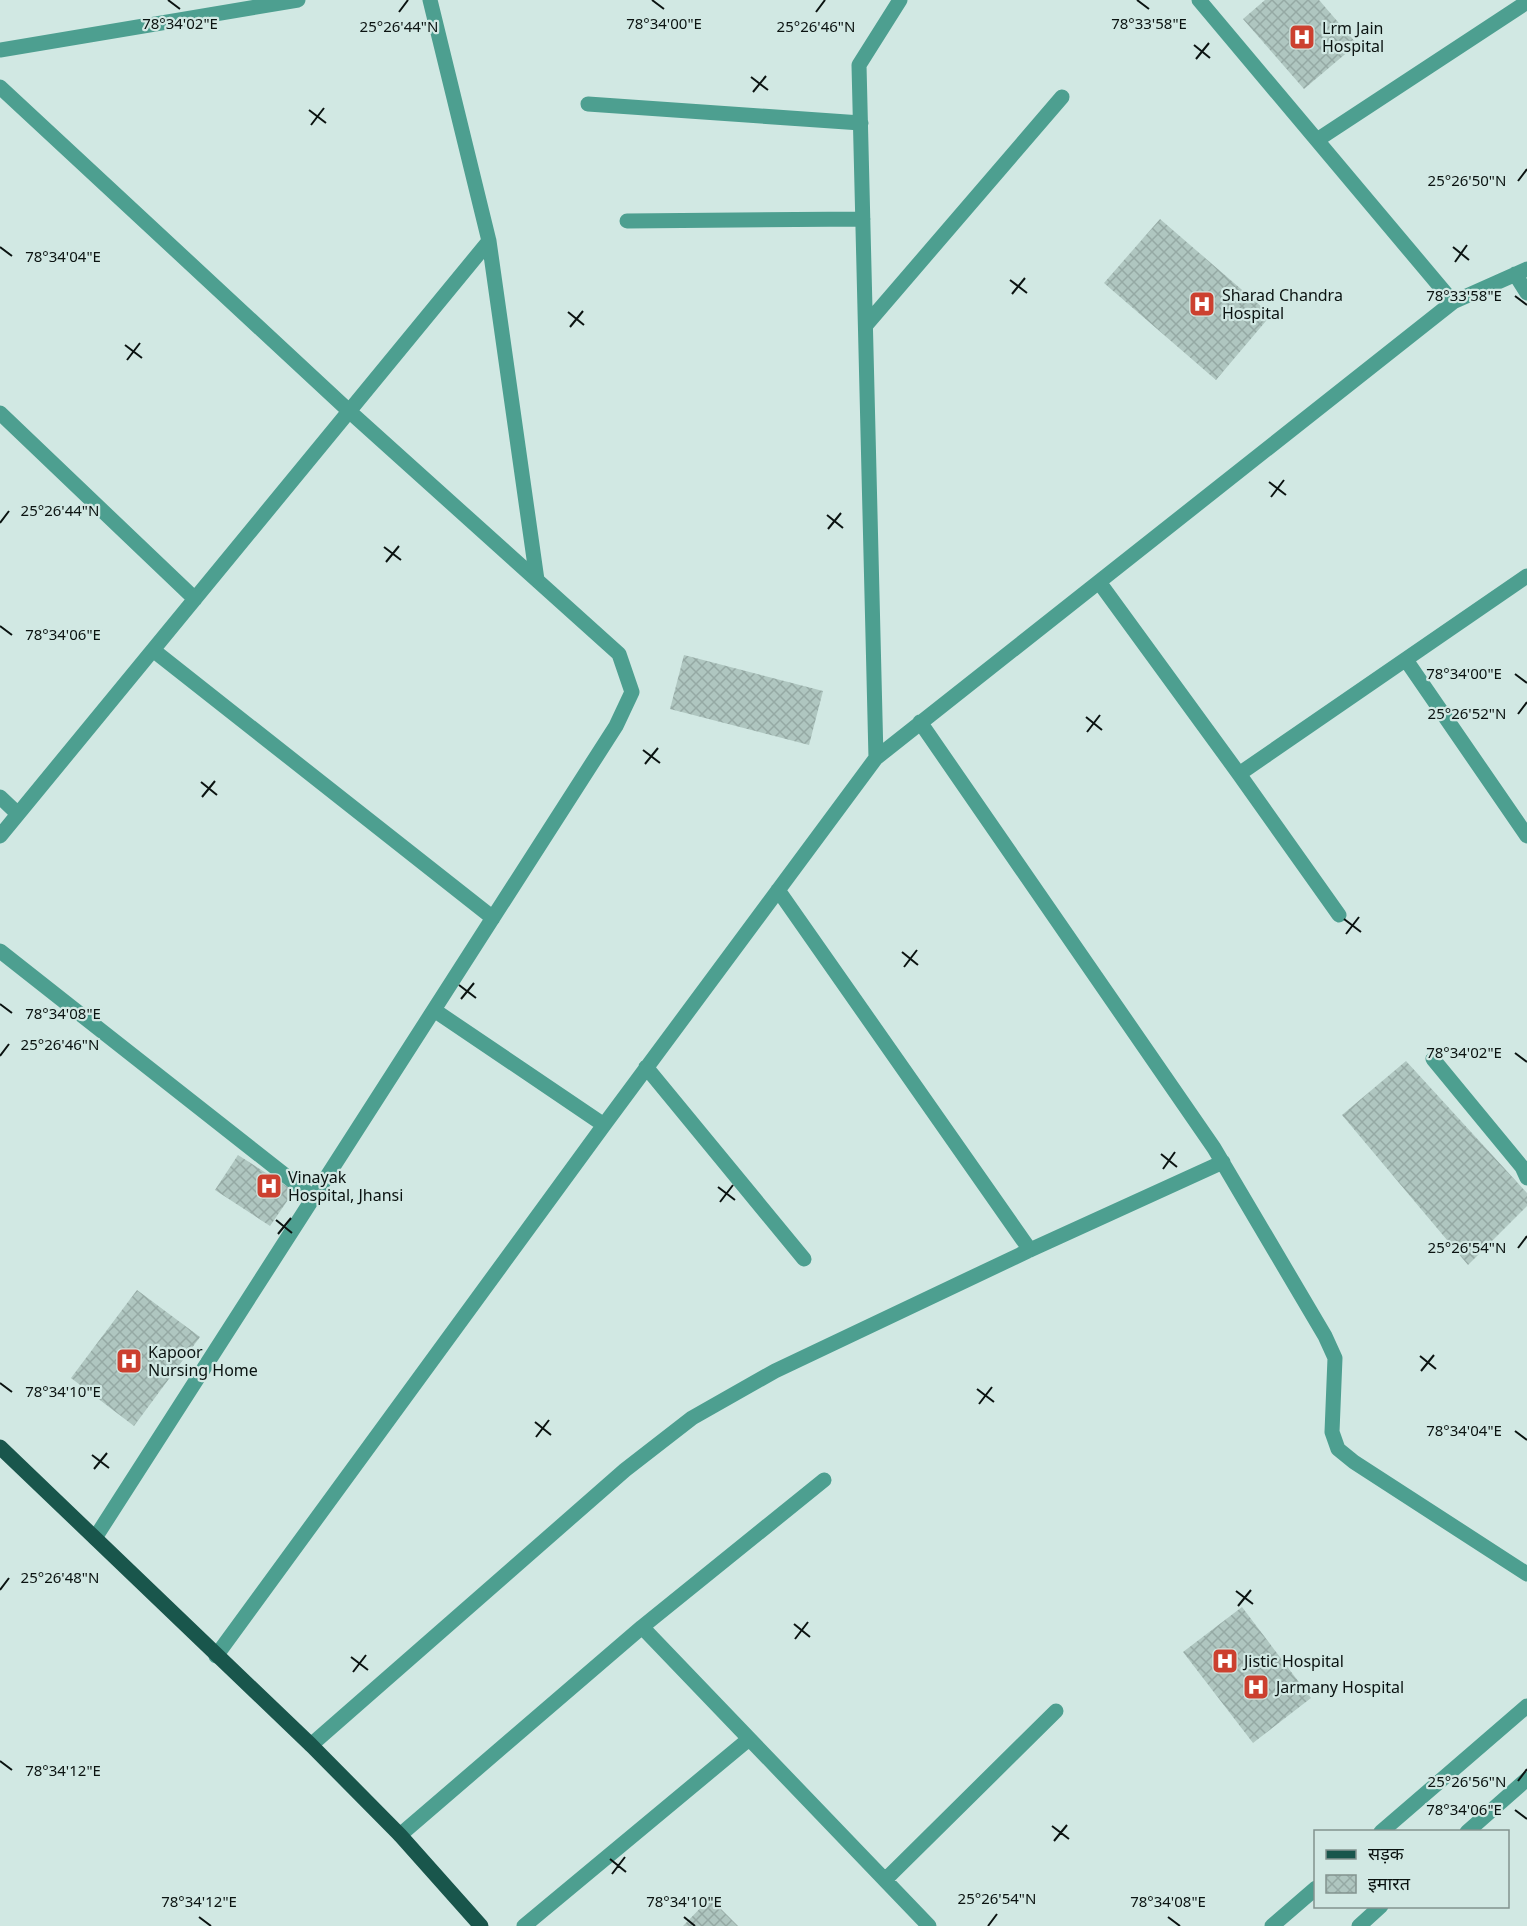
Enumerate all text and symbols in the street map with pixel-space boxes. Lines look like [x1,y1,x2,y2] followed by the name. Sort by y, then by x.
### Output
[142,13,218,33] text: 78°34'02"E
[626,13,702,33] text: 78°34'00"E
[1111,13,1187,33] text: 78°33'58"E
[360,16,438,36] text: 25°26'44"N
[777,16,855,36] text: 25°26'46"N
[1322,17,1384,57] place label: Lrm Jain Hospital
[1287,22,1317,52] hospital icon: Lrm Jain Hospital
[1428,170,1506,190] text: 25°26'50"N
[25,246,101,266] text: 78°34'04"E
[1222,284,1343,324] place label: Sharad Chandra Hospital
[1426,285,1502,305] text: 78°33'58"E
[1187,289,1217,319] hospital icon: Sharad Chandra Hospital
[21,500,99,520] text: 25°26'44"N
[25,624,101,644] text: 78°34'06"E
[1426,663,1502,683] text: 78°34'00"E
[1428,703,1506,723] text: 25°26'52"N
[25,1003,101,1023] text: 78°34'08"E
[21,1034,99,1054] text: 25°26'46"N
[1426,1042,1502,1062] text: 78°34'02"E
[288,1166,403,1206] place label: Vinayak Hospital, Jhansi
[254,1171,284,1201] hospital icon: Vinayak Hospital, Jhansi
[1428,1237,1506,1257] text: 25°26'54"N
[148,1341,258,1381] place label: Kapoor Nursing Home
[114,1346,144,1376] hospital icon: Kapoor Nursing Home
[25,1381,101,1401] text: 78°34'10"E
[1426,1420,1502,1440] text: 78°34'04"E
[21,1567,99,1587] text: 25°26'48"N
[1210,1646,1240,1676] hospital icon: Jistic Hospital
[1242,1650,1344,1672] place label: Jistic Hospital
[1241,1672,1271,1702] hospital icon: Jarmany Hospital
[1274,1676,1404,1698] place label: Jarmany Hospital
[25,1760,101,1780] text: 78°34'12"E
[1428,1771,1506,1791] text: 25°26'56"N
[1426,1799,1502,1819] text: 78°34'06"E
[1314,1830,1509,1908] legend
[1368,1841,1405,1865] text: सड़क
[1368,1871,1411,1895] text: इमारत
[958,1888,1036,1908] text: 25°26'54"N
[161,1891,237,1911] text: 78°34'12"E
[646,1891,722,1911] text: 78°34'10"E
[1130,1891,1206,1911] text: 78°34'08"E

